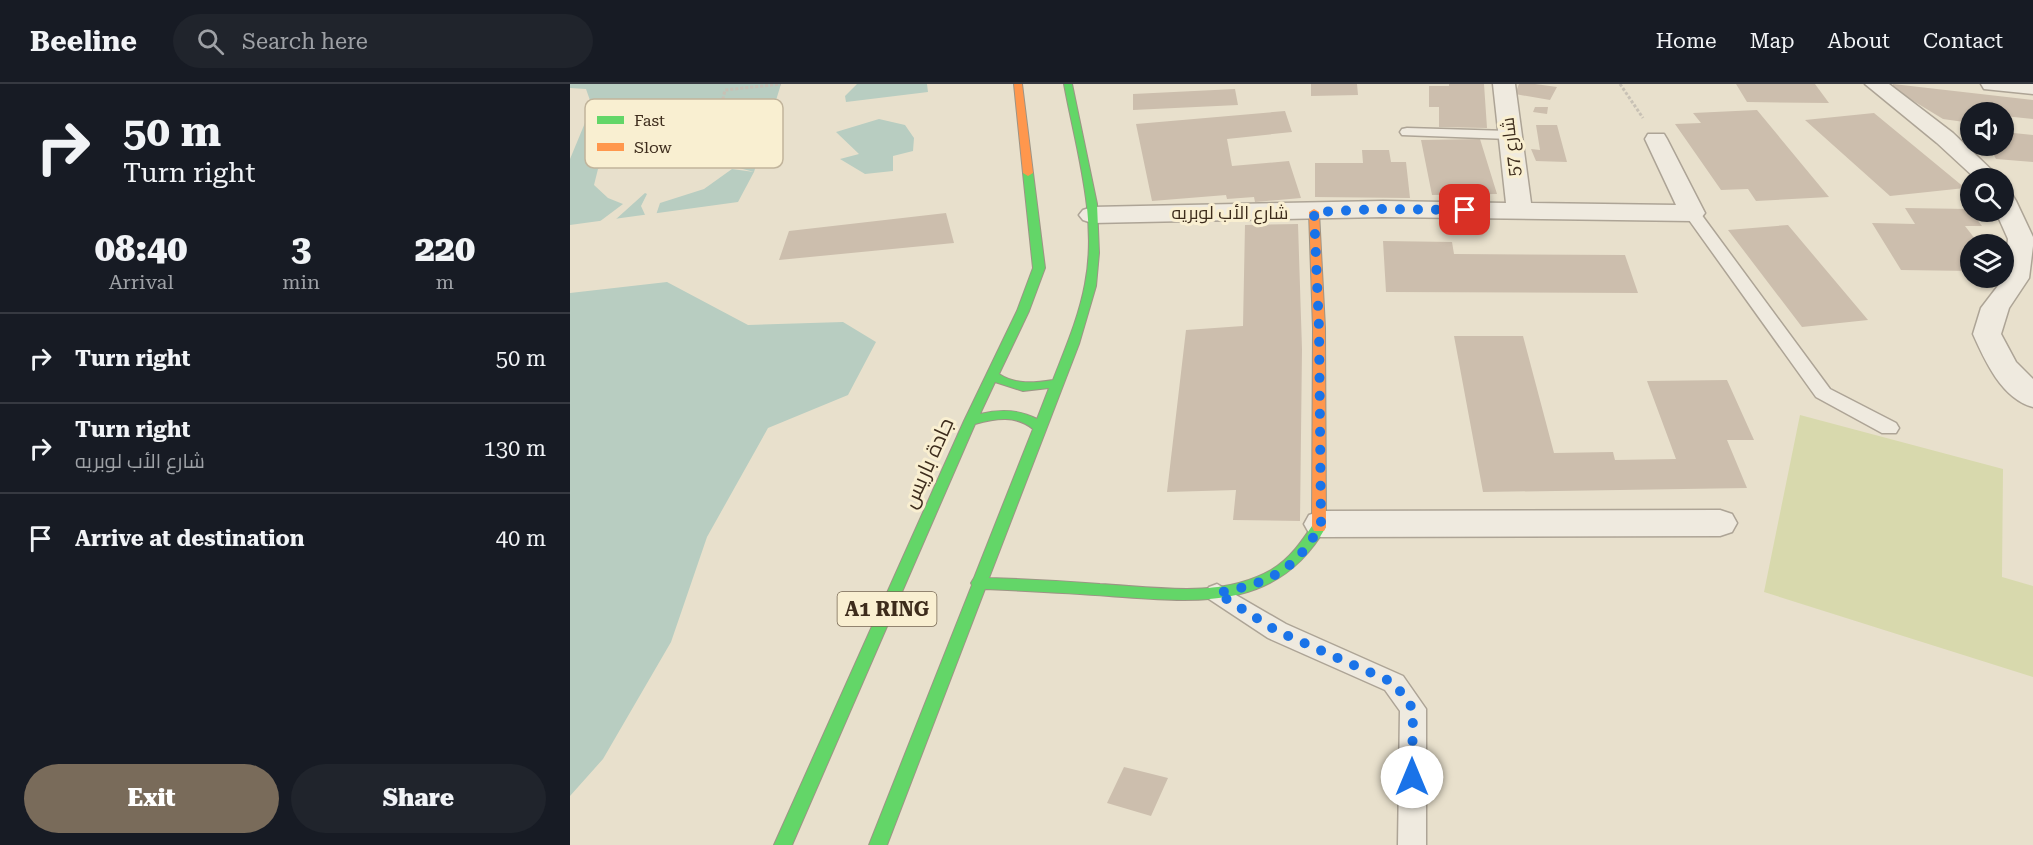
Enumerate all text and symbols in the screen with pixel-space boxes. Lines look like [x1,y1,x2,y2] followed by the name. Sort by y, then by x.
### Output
[173,14,593,68] search box
[30,25,137,58] text: Beeline
[194,25,227,58] icon: search
[242,29,368,54] text: Search here
[1656,29,1717,53] text: Home
[1750,29,1795,53] text: Map
[1828,29,1890,53] text: About
[1923,29,2003,53] text: Contact
[585,99,783,168] legend
[1960,102,2014,288] map controls
[1960,102,2014,156] button: sound
[123,107,221,156] text: 50 m
[24,108,102,186] icon: right
[634,111,665,130] text: Fast
[1496,116,1527,178] street label: شارع 57
[634,138,672,157] text: Slow
[123,157,256,189] text: Turn right
[1960,168,2014,222] button: search
[1439,184,1490,235] pin
[1448,193,1481,226] icon: arrive
[1172,202,1288,225] street label: شارع الأب لوبريه
[95,228,187,270] text: 08:40
[291,228,311,270] text: 3
[415,228,475,270] text: 220
[1960,234,2014,288] button: layers
[109,270,174,294] text: Arrival
[282,270,320,294] text: min
[436,270,454,294] text: m
[24,342,57,375] icon: right
[75,346,190,371] text: Turn right
[496,346,546,371] text: 50 m
[897,414,959,512] street label: جادة باريس
[75,417,190,442] text: Turn right
[24,432,57,465] icon: right
[483,436,546,461] text: 130 m
[75,449,205,473] text: شارع الأب لوبريه
[24,522,57,555] icon: arrive
[75,526,304,551] text: Arrive at destination
[496,526,546,551] text: 40 m
[838,592,936,626] road number: A1 RING
[1380,745,1444,809] position arrow
[24,764,279,833] button: Exit
[291,764,546,833] button: Share

